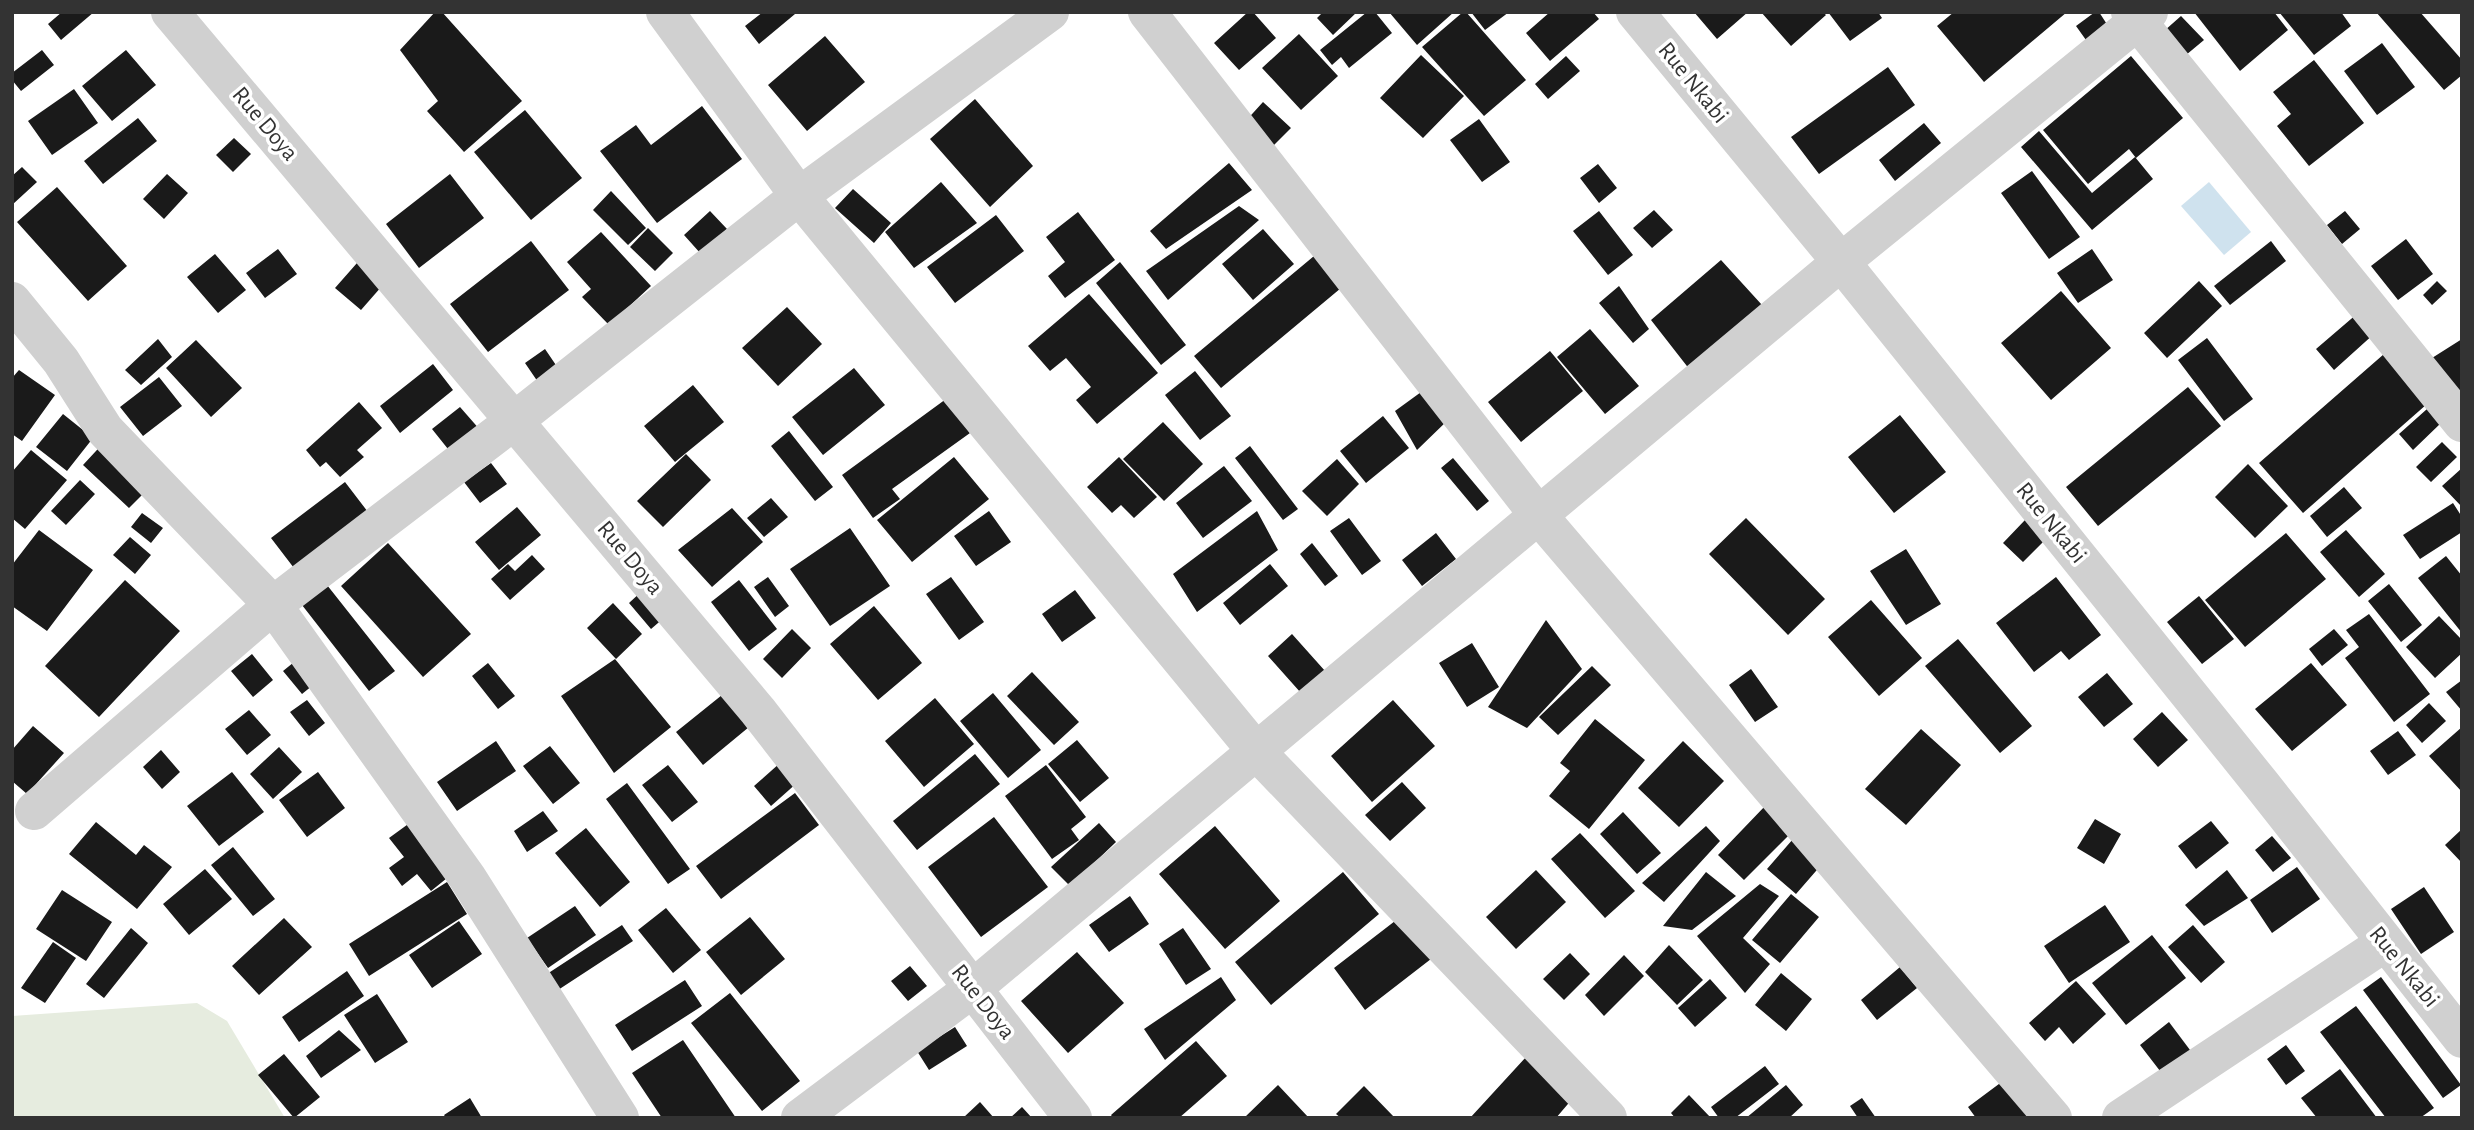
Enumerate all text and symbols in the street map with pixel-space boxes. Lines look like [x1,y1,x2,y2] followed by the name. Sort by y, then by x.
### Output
[1653,38,1733,128] street label: Rue Nkabi
[228,83,302,165] street label: Rue Doya
[2011,478,2091,568] street label: Rue Nkabi
[593,517,667,599] street label: Rue Doya
[2364,922,2444,1012] street label: Rue Nkabi
[946,960,1020,1044] street label: Rue Doya

